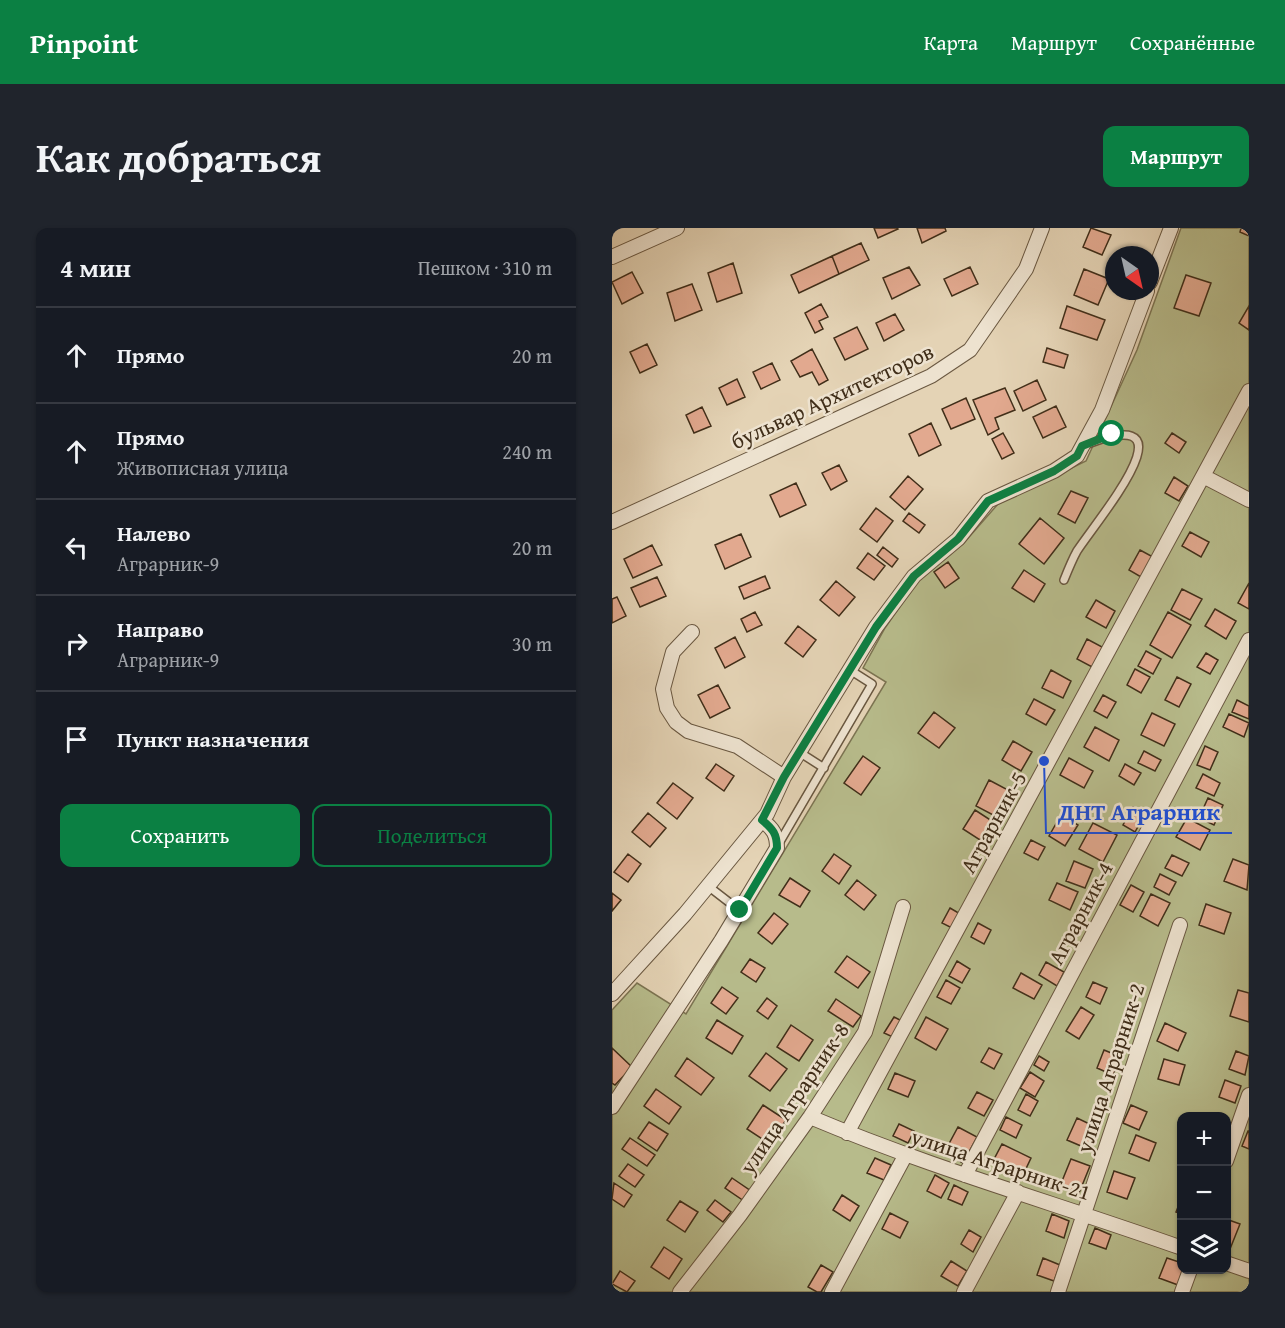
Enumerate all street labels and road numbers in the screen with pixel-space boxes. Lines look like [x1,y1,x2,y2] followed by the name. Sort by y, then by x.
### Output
[725,335,939,457] street label: бульвар Архитекторов
[952,765,1034,879] street label: Аграрник-5
[1039,856,1121,970] street label: Аграрник-4
[1067,979,1153,1158] street label: улица Аграрник-2
[731,1016,857,1181] street label: улица Аграрник-8
[906,1120,1095,1208] street label: улица Аграрник-21

